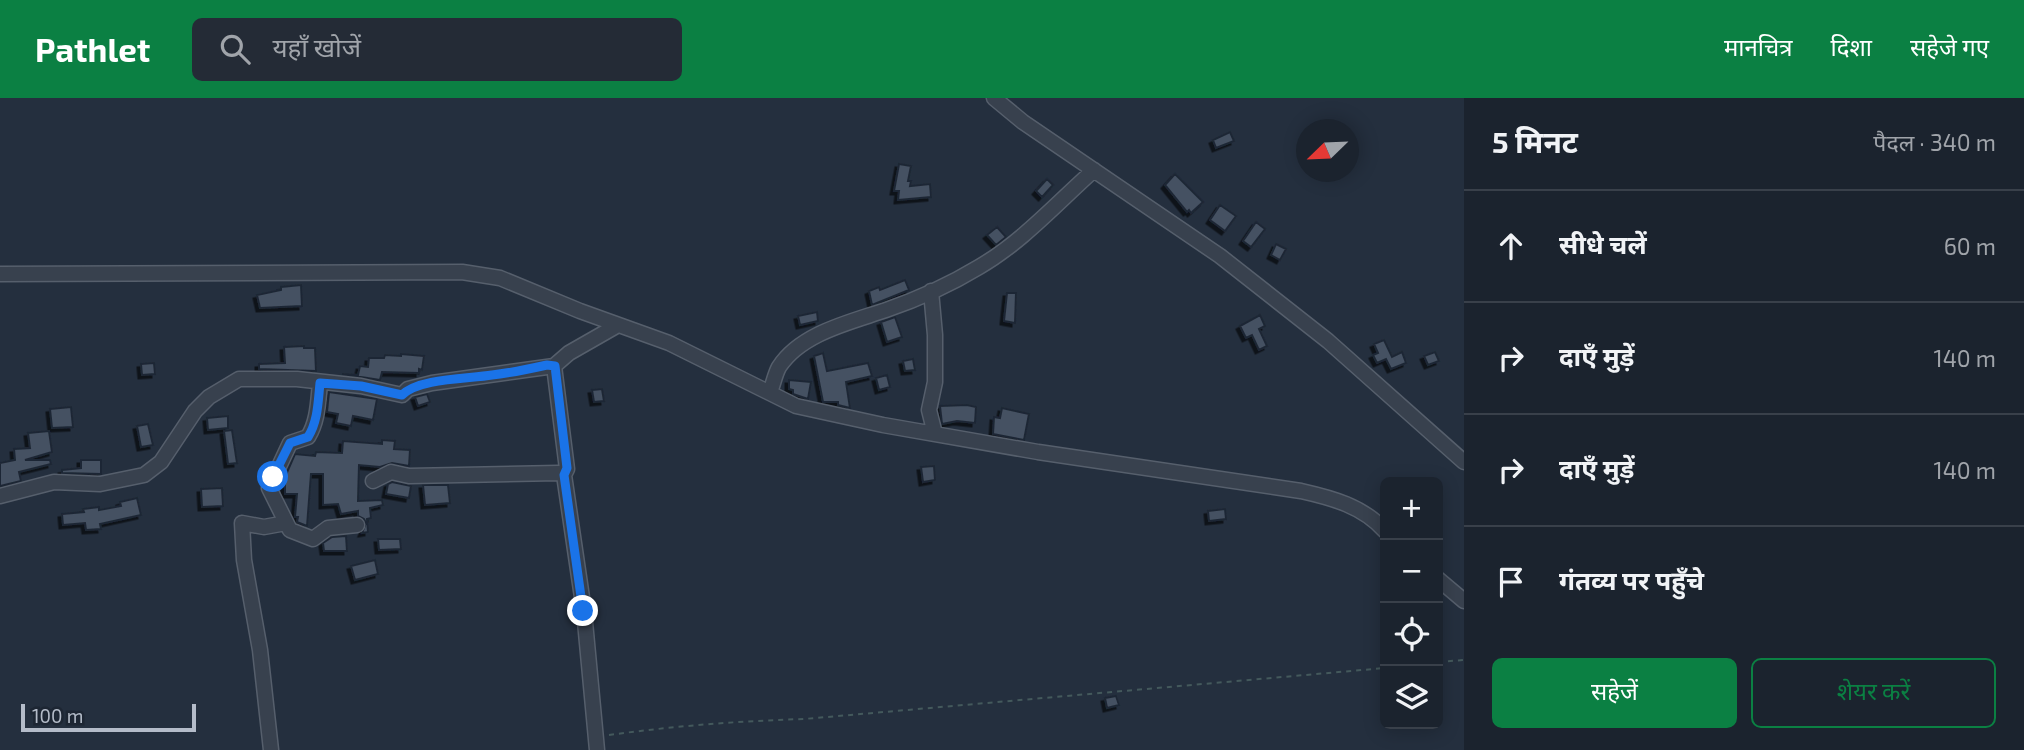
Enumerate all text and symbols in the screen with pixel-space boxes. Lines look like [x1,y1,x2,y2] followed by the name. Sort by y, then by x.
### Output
[192,18,682,81] search box
[35,29,150,69] text: Pathlet
[216,30,254,68] icon: search
[272,31,361,62] text: यहाँ खोजें
[1724,32,1793,61] text: मानचित्र
[1831,32,1872,61] text: दिशा
[1910,32,1989,61] text: सहेजे गए
[1296,119,1359,182] north arrow
[1492,123,1578,159] text: 5 मिनट
[1873,128,1996,156] text: पैदल · 340 m
[1492,227,1530,265] icon: ahead
[1559,228,1647,259] text: सीधे चलें
[1944,232,1996,260] text: 60 m
[1492,339,1530,377] icon: right
[1559,340,1634,371] text: दाएँ मुड़ें
[1934,344,1996,372] text: 140 m
[1492,451,1530,489] icon: right
[1559,452,1634,483] text: दाएँ मुड़ें
[1934,456,1996,484] text: 140 m
[257,461,288,492] route start
[1380,477,1443,729] map controls
[1380,477,1443,540] button: +
[1380,540,1443,603] button: −
[1492,563,1530,601] icon: arrive
[1559,564,1704,595] text: गंतव्य पर पहुँचे
[567,595,598,626] route end
[1380,603,1443,666] button: locate
[1492,658,1737,728] button: सहेजें
[1751,658,1996,728] button: शेयर करें
[1380,666,1443,729] button: layers
[21,701,196,733] scale bar
[32,704,83,727] text: 100 m

